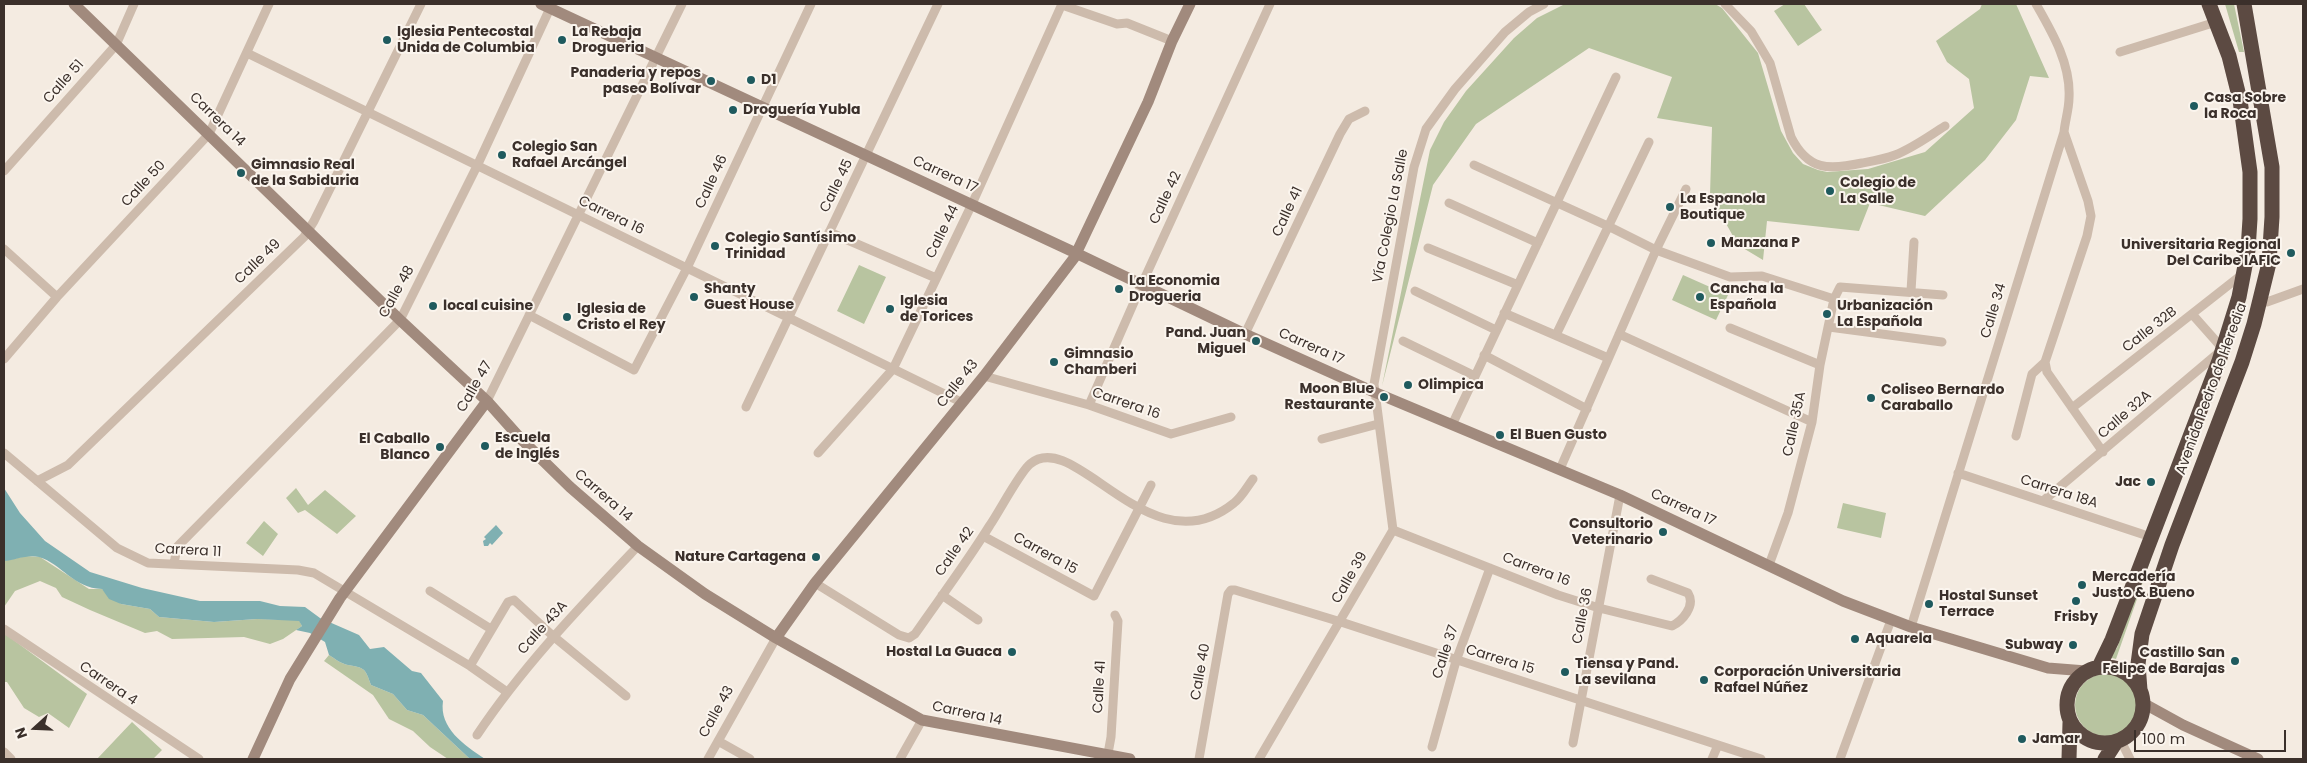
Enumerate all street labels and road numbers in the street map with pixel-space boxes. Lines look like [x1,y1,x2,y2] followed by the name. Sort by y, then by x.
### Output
[40,57,88,107] street label: Calle 51
[186,89,248,151] street label: Carrera 14
[1370,148,1412,284] street label: Vía Colegio La Salle
[692,152,732,212] street label: Calle 46
[910,153,980,197] street label: Carrera 17
[118,157,170,211] street label: Calle 50
[817,157,857,215] street label: Calle 45
[1146,169,1186,227] street label: Calle 42
[1269,184,1307,240] street label: Calle 41
[575,193,647,239] street label: Carrera 16
[923,203,963,261] street label: Calle 44
[232,236,284,288] street label: Calle 49
[376,263,418,321] street label: Calle 48
[1978,281,2010,341] street label: Calle 34
[2173,301,2251,477] street label: Avenida Pedro de Heredia
[2119,304,2181,356] street label: Calle 32B
[1276,325,1346,369] street label: Carrera 17
[934,357,982,411] street label: Calle 43
[454,359,496,415] street label: Calle 47
[1090,384,1162,424] street label: Carrera 16
[2095,387,2155,443] street label: Calle 32A
[1780,390,1810,458] street label: Calle 35A
[571,466,635,526] street label: Carrera 14
[2018,472,2100,512] street label: Carrera 18A
[1648,486,1718,530] street label: Carrera 17
[932,524,978,580] street label: Calle 42
[1010,529,1080,579] street label: Carrera 15
[154,541,222,561] street label: Carrera 11
[1329,549,1371,607] street label: Calle 39
[1500,549,1572,591] street label: Carrera 16
[1569,587,1597,645] street label: Calle 36
[515,598,571,658] street label: Calle 43A
[1429,623,1463,681] street label: Calle 37
[1188,642,1214,702] street label: Calle 40
[1464,642,1536,678] street label: Carrera 15
[76,658,140,710] street label: Carrera 4
[1090,660,1110,714] street label: Calle 41
[696,683,738,741] street label: Calle 43
[930,698,1004,730] street label: Carrera 14

